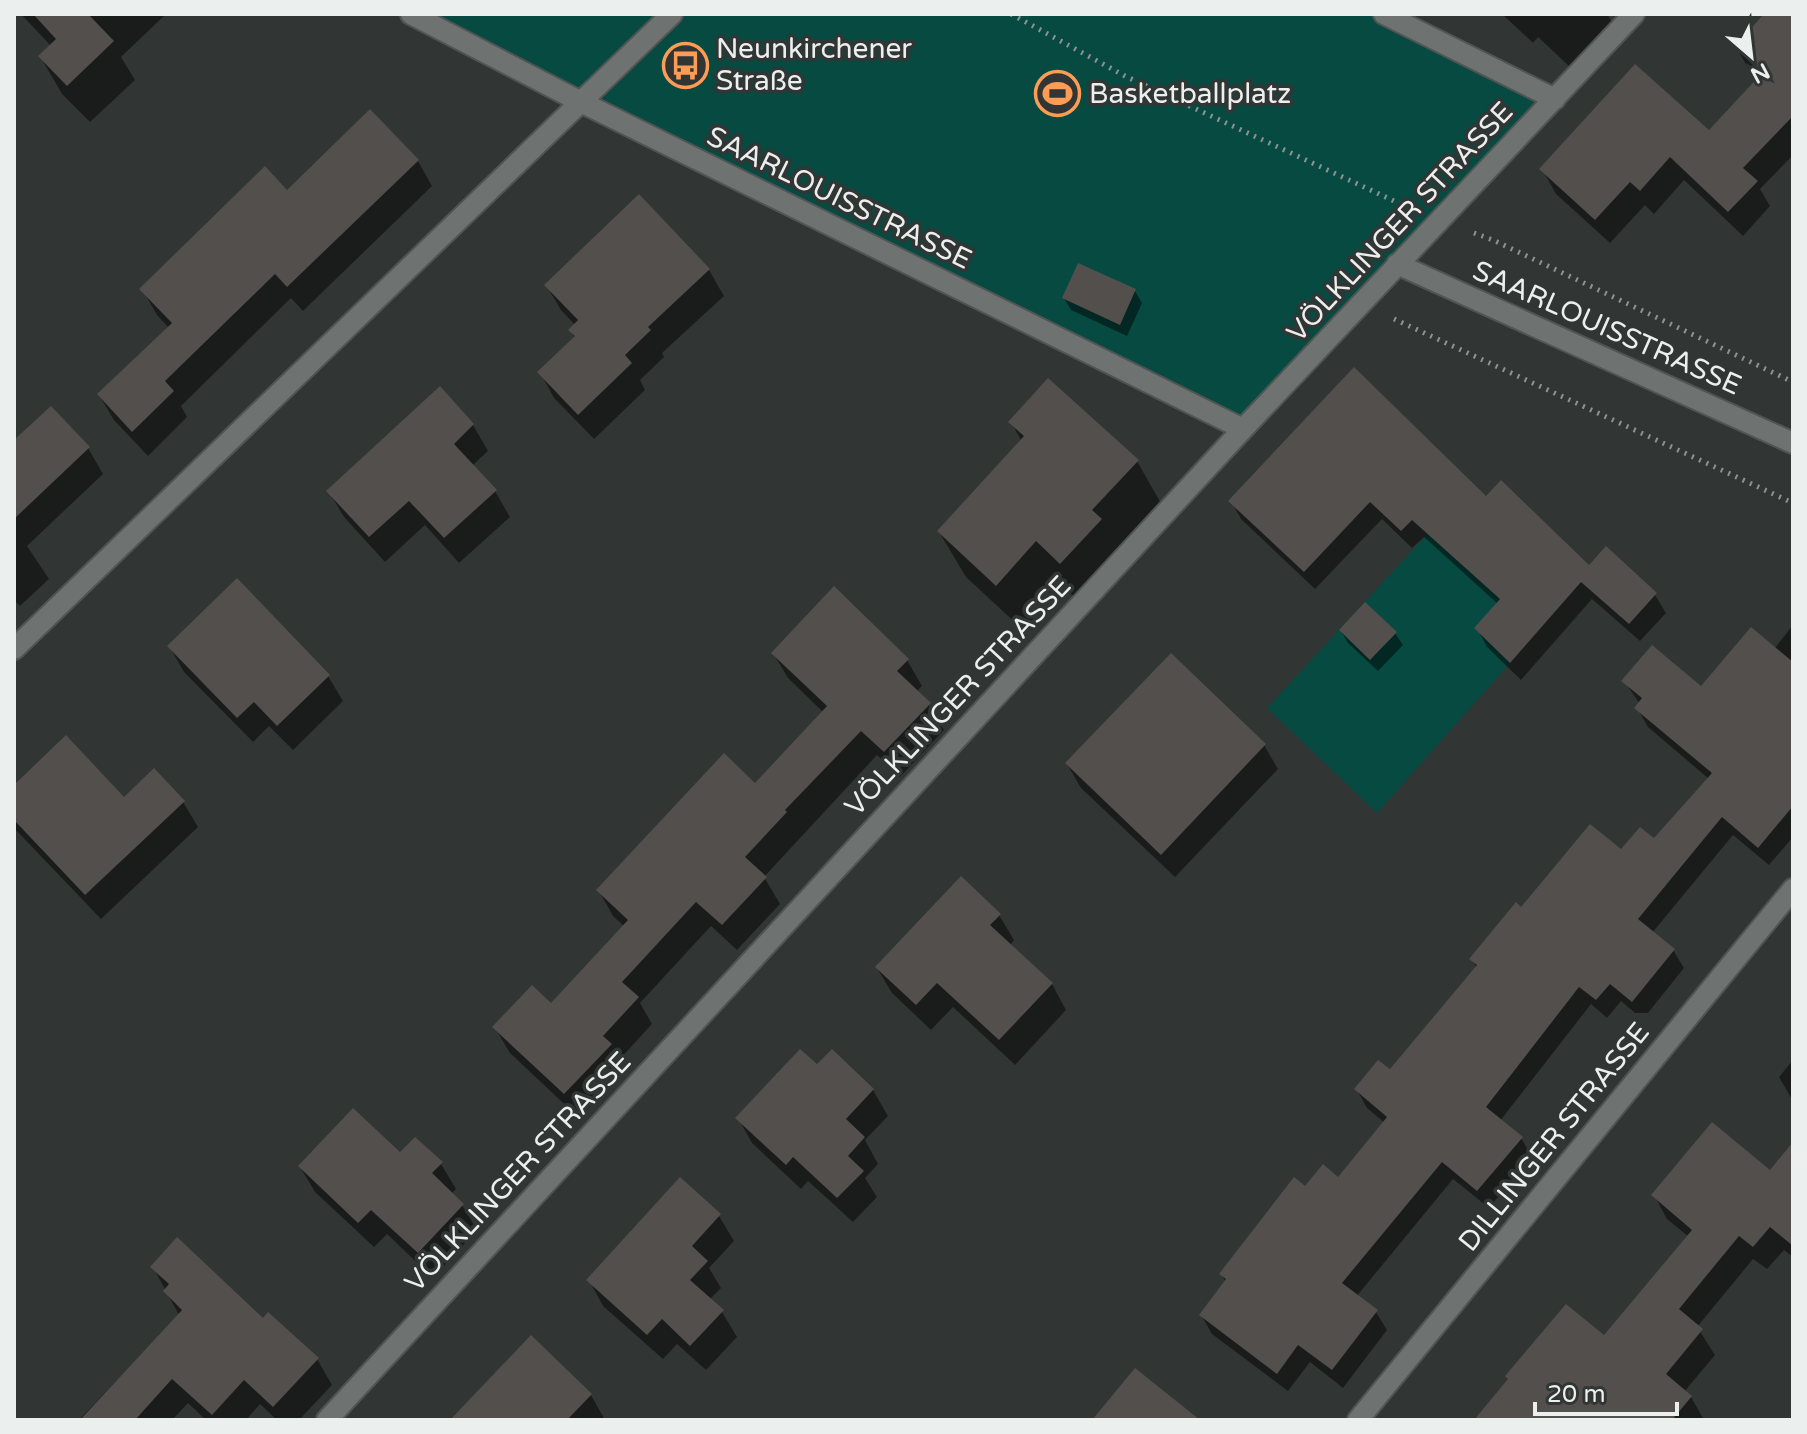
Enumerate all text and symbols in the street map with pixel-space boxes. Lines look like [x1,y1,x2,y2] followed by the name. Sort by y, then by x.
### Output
[1711,16,1791,96] north arrow
[716,32,912,98] place label: Neunkirchener Straße
[661,41,709,89] bus stop icon: Neunkirchener Straße
[1746,57,1774,88] text: N
[1034,70,1082,118] sports icon: Basketballplatz
[1089,77,1291,111] place label: Basketballplatz
[1280,95,1520,349] street label: VÖLKLINGER STRASSE
[701,119,977,277] street label: SAARLOUISSTRASSE
[1468,253,1746,403] street label: SAARLOUISSTRASSE
[838,569,1078,823] street label: VÖLKLINGER STRASSE
[1451,1016,1657,1258] street label: DILLINGER STRASSE
[398,1045,638,1299] street label: VÖLKLINGER STRASSE
[1535,1366,1677,1416] scale bar
[1547,1380,1605,1409] text: 20 m

